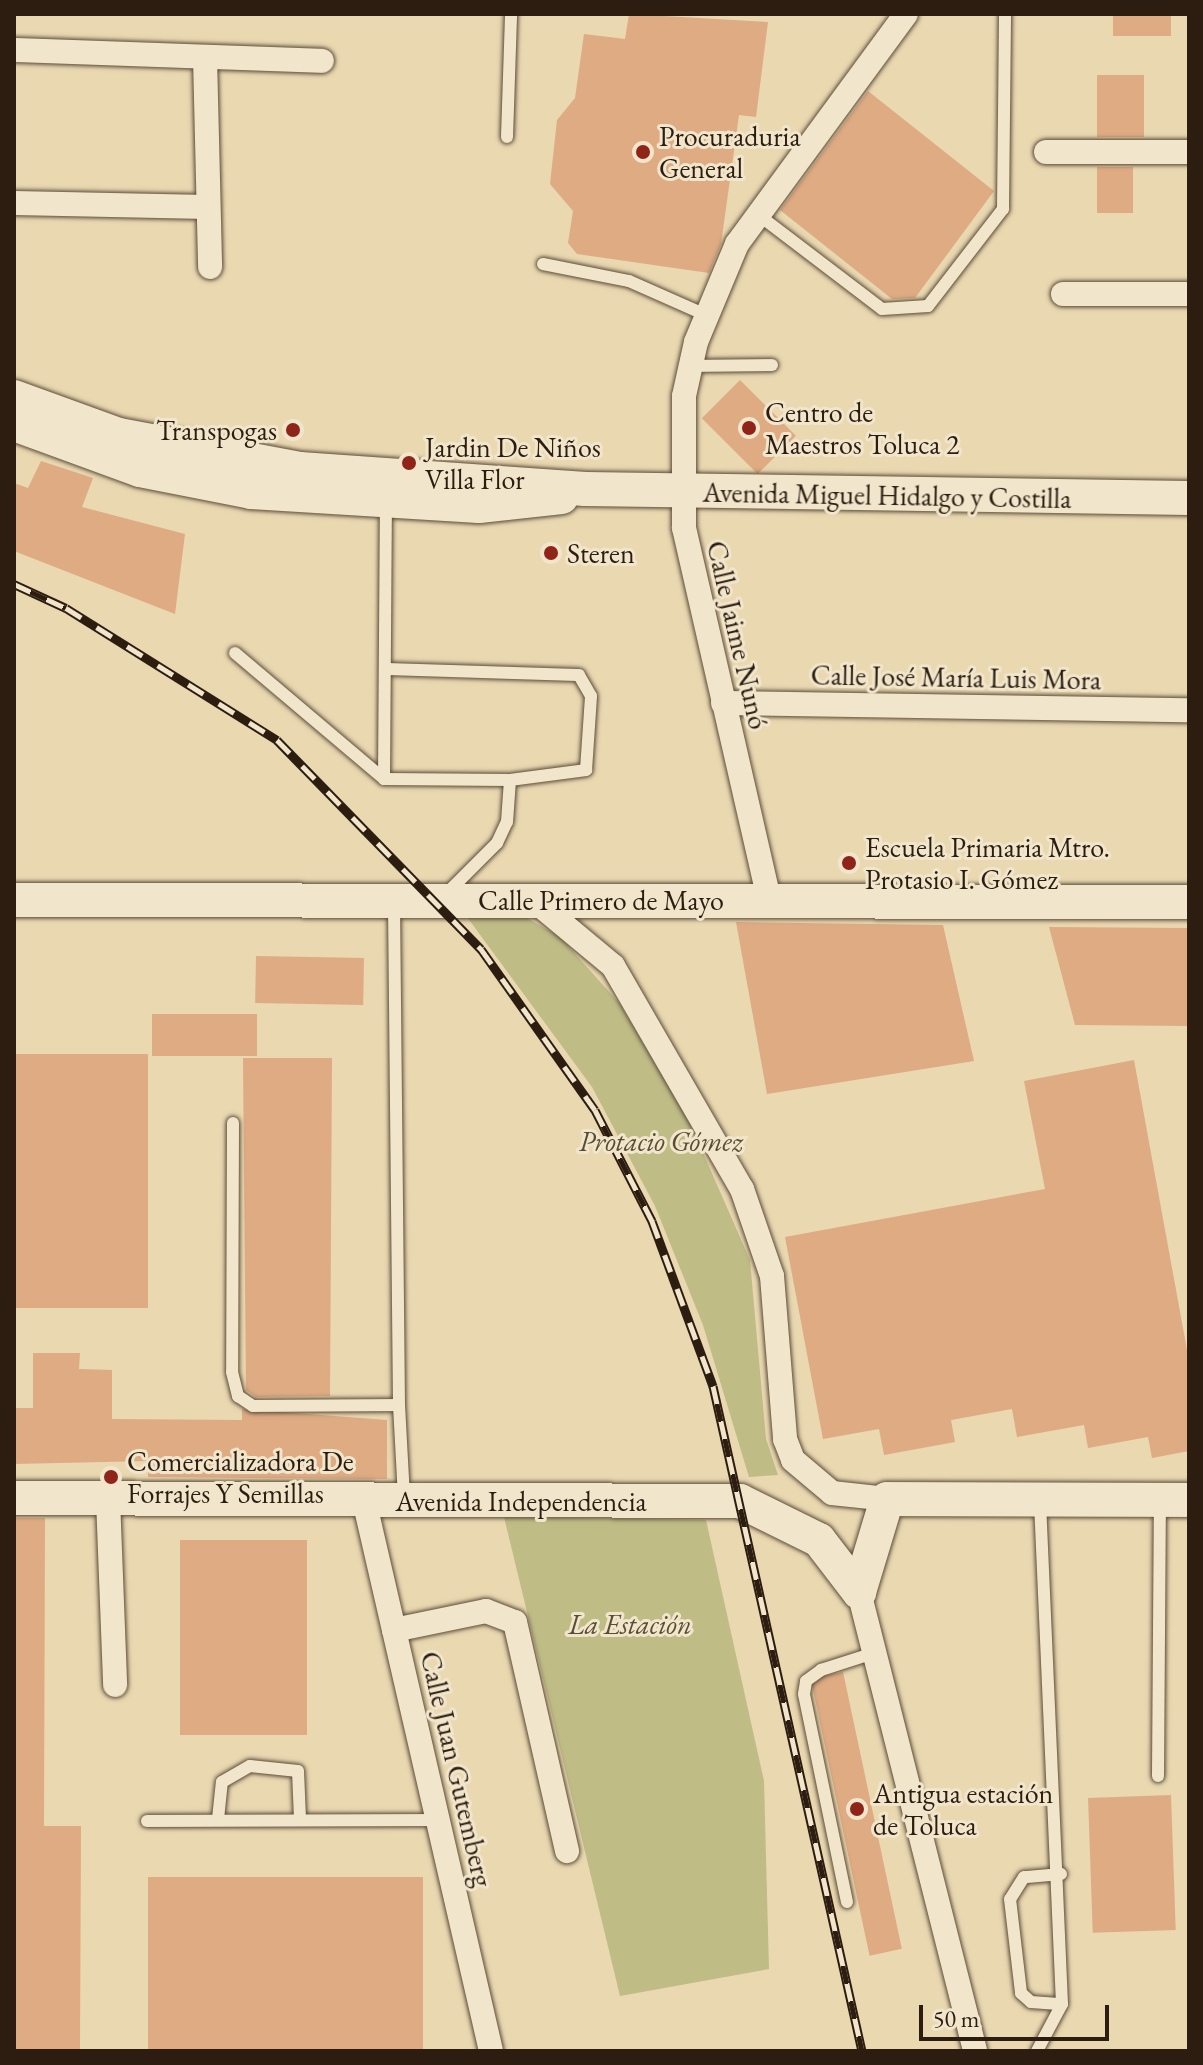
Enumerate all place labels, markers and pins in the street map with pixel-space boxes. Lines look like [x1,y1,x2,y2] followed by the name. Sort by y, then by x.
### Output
[659,119,801,185] place label: Procuraduria General
[634,143,652,161] marker: Procuraduria General
[765,395,959,461] place label: Centro de Maestros Toluca 2
[156,413,277,447] place label: Transpogas
[740,419,758,437] marker: Centro de Maestros Toluca 2
[284,421,302,439] marker: Transpogas
[425,430,601,496] place label: Jardin De Niños Villa Flor
[400,454,418,472] marker: Jardin De Niños Villa Flor
[567,536,635,570] place label: Steren
[542,544,560,562] marker: Steren
[865,830,1110,896] place label: Escuela Primaria Mtro. Protasio I. Gómez
[840,854,858,872] marker: Escuela Primaria Mtro. Protasio I. Gómez
[127,1444,354,1510] place label: Comercializadora De Forrajes Y Semillas
[102,1468,120,1486] marker: Comercializadora De Forrajes Y Semillas
[873,1776,1053,1842] place label: Antigua estación de Toluca
[848,1800,866,1818] marker: Antigua estación de Toluca

